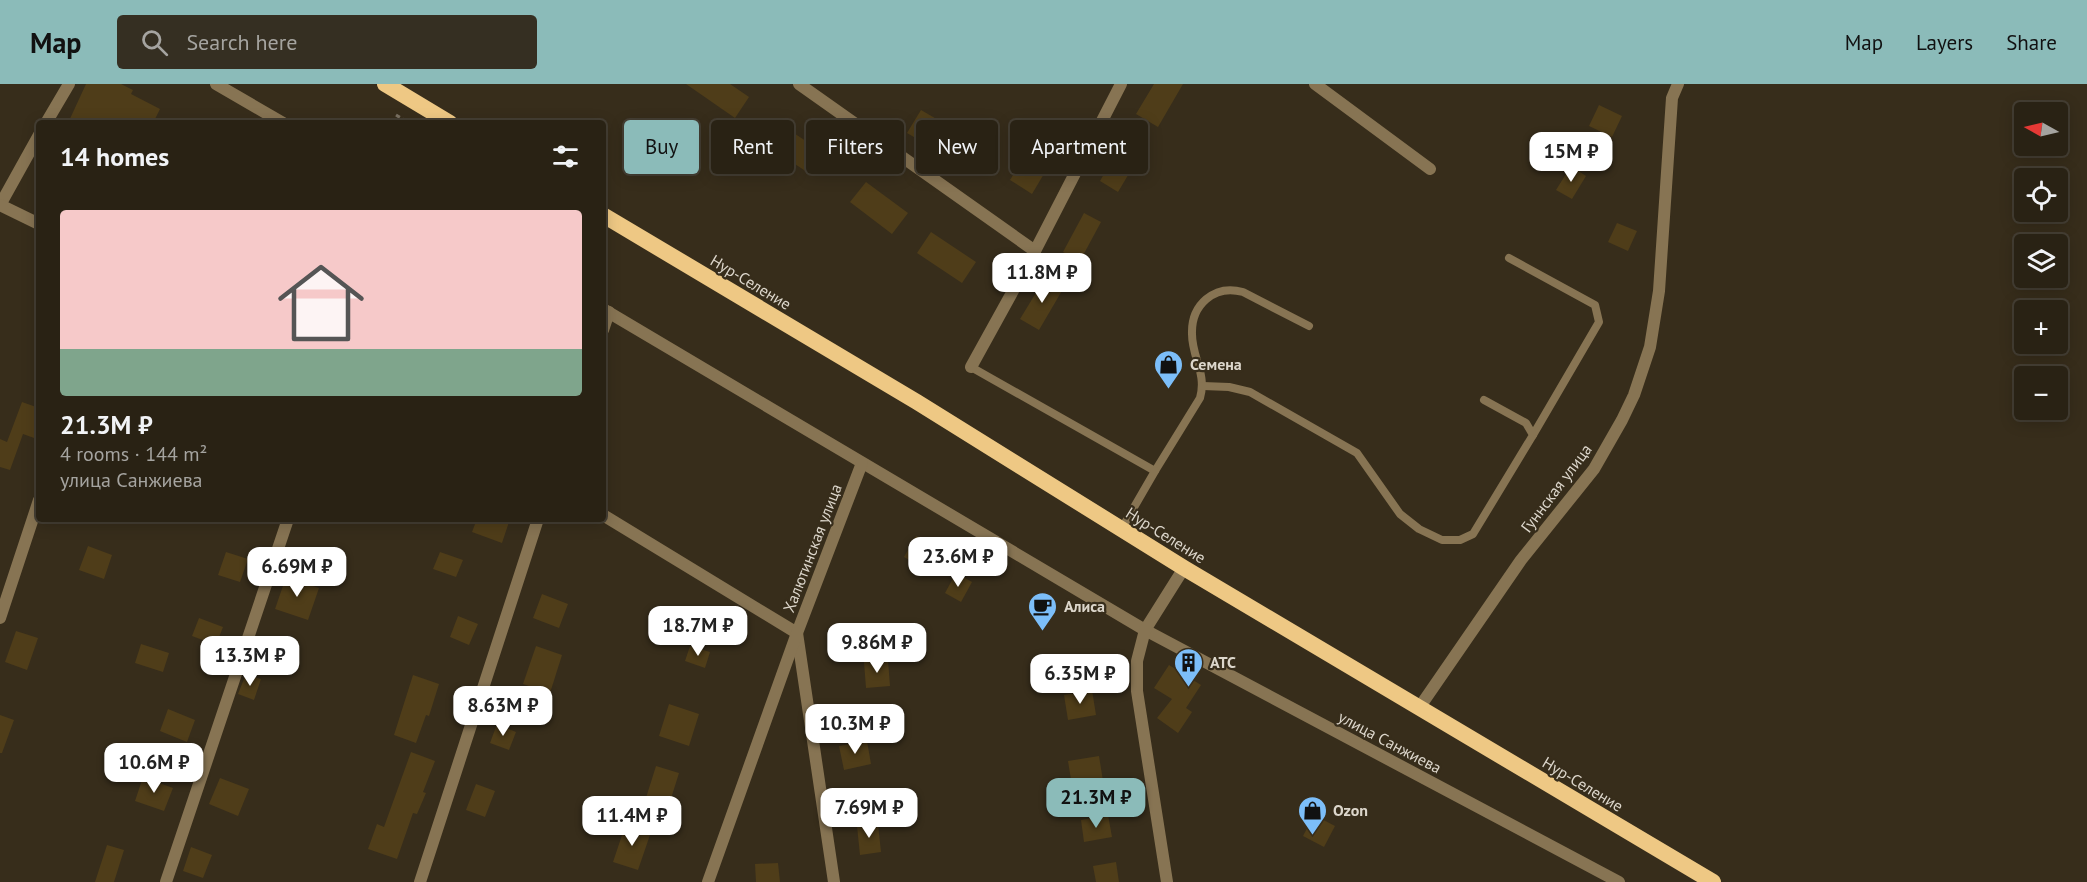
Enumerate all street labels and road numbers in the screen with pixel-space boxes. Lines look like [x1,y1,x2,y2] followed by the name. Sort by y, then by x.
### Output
[707,250,795,314] street label: Нур-Селение
[1516,440,1596,536] street label: Гуннская улица
[778,481,846,615] street label: Халютинская улица
[1122,502,1210,568] street label: Нур-Селение
[1335,706,1445,778] street label: улица Санжиева
[1539,752,1627,816] street label: Нур-Селение

